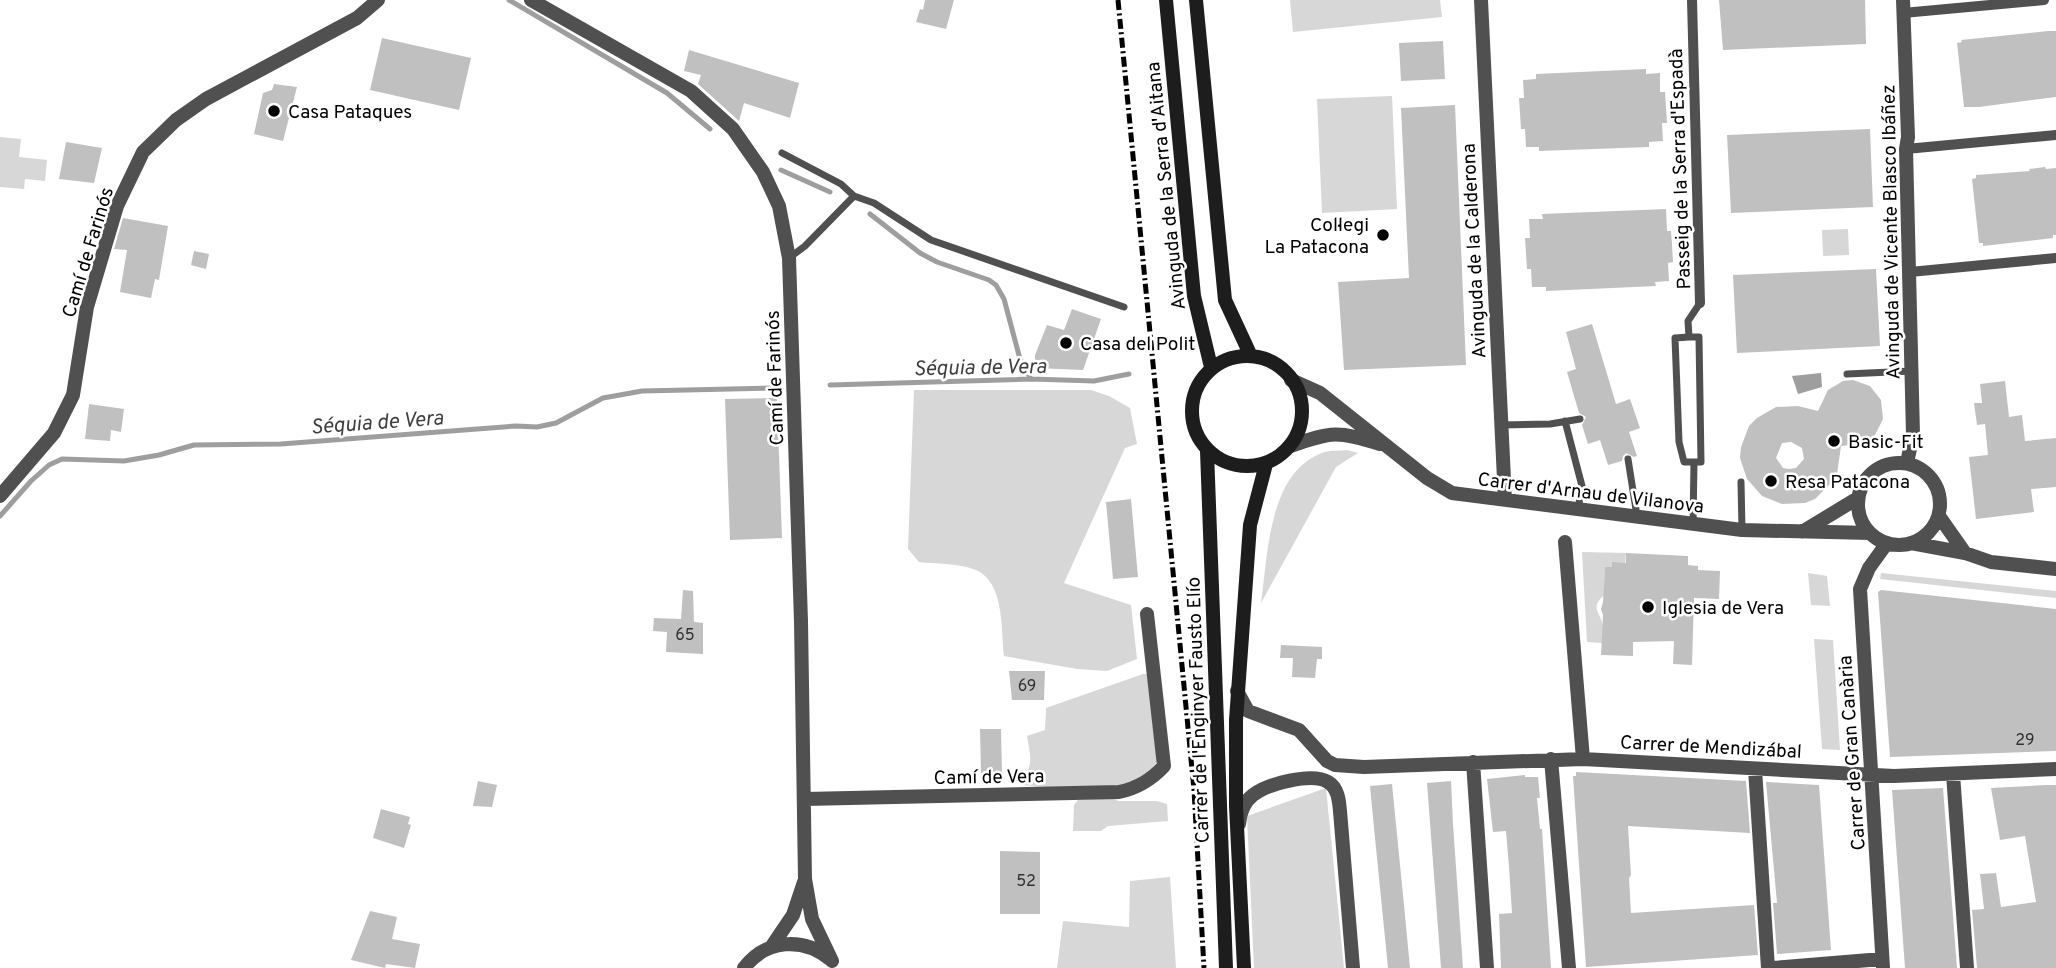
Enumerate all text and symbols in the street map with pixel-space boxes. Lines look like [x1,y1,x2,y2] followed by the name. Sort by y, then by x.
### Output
[1665,48,1697,290] street label: Passeig de la Serra d'Espadà
[1142,61,1192,311] street label: Avinguda de la Serra d'Aitana
[1877,84,1907,380] street label: Avinguda de Vicente Blasco Ibáñez
[288,101,412,125] place label: Casa Pataques
[266,103,282,119] marker: Casa Pataques
[1457,143,1493,359] street label: Avinguda de la Calderona
[58,184,120,321] street label: Camí de Farinós
[1264,214,1369,260] place label: Col·legi La Patacona
[1375,227,1391,243] marker: Col·legi La Patacona
[762,310,790,446] street label: Camí de Farinós
[1080,333,1195,357] place label: Casa del Polit
[1058,335,1074,351] marker: Casa del Polit
[913,354,1047,383] water label: Séquia de Vera
[310,405,445,442] water label: Séquia de Vera
[1848,431,1924,455] place label: Basic-Fit
[1826,433,1842,449] marker: Basic-Fit
[1476,468,1705,520] street label: Carrer d'Arnau de Vilanova
[1785,471,1910,495] place label: Resa Patacona
[1763,473,1779,489] marker: Resa Patacona
[1182,576,1216,844] street label: Carrer de l'Enginyer Fausto Elío
[1662,597,1784,621] place label: Iglesia de Vera
[1640,599,1656,615] marker: Iglesia de Vera
[675,626,695,646] house number: 65
[1834,655,1872,851] street label: Carrer de Gran Canària
[1018,677,1036,697] house number: 69
[1619,731,1802,765] street label: Carrer de Mendizábal
[2015,731,2035,751] house number: 29
[934,765,1045,791] street label: Camí de Vera
[1016,872,1036,892] house number: 52

